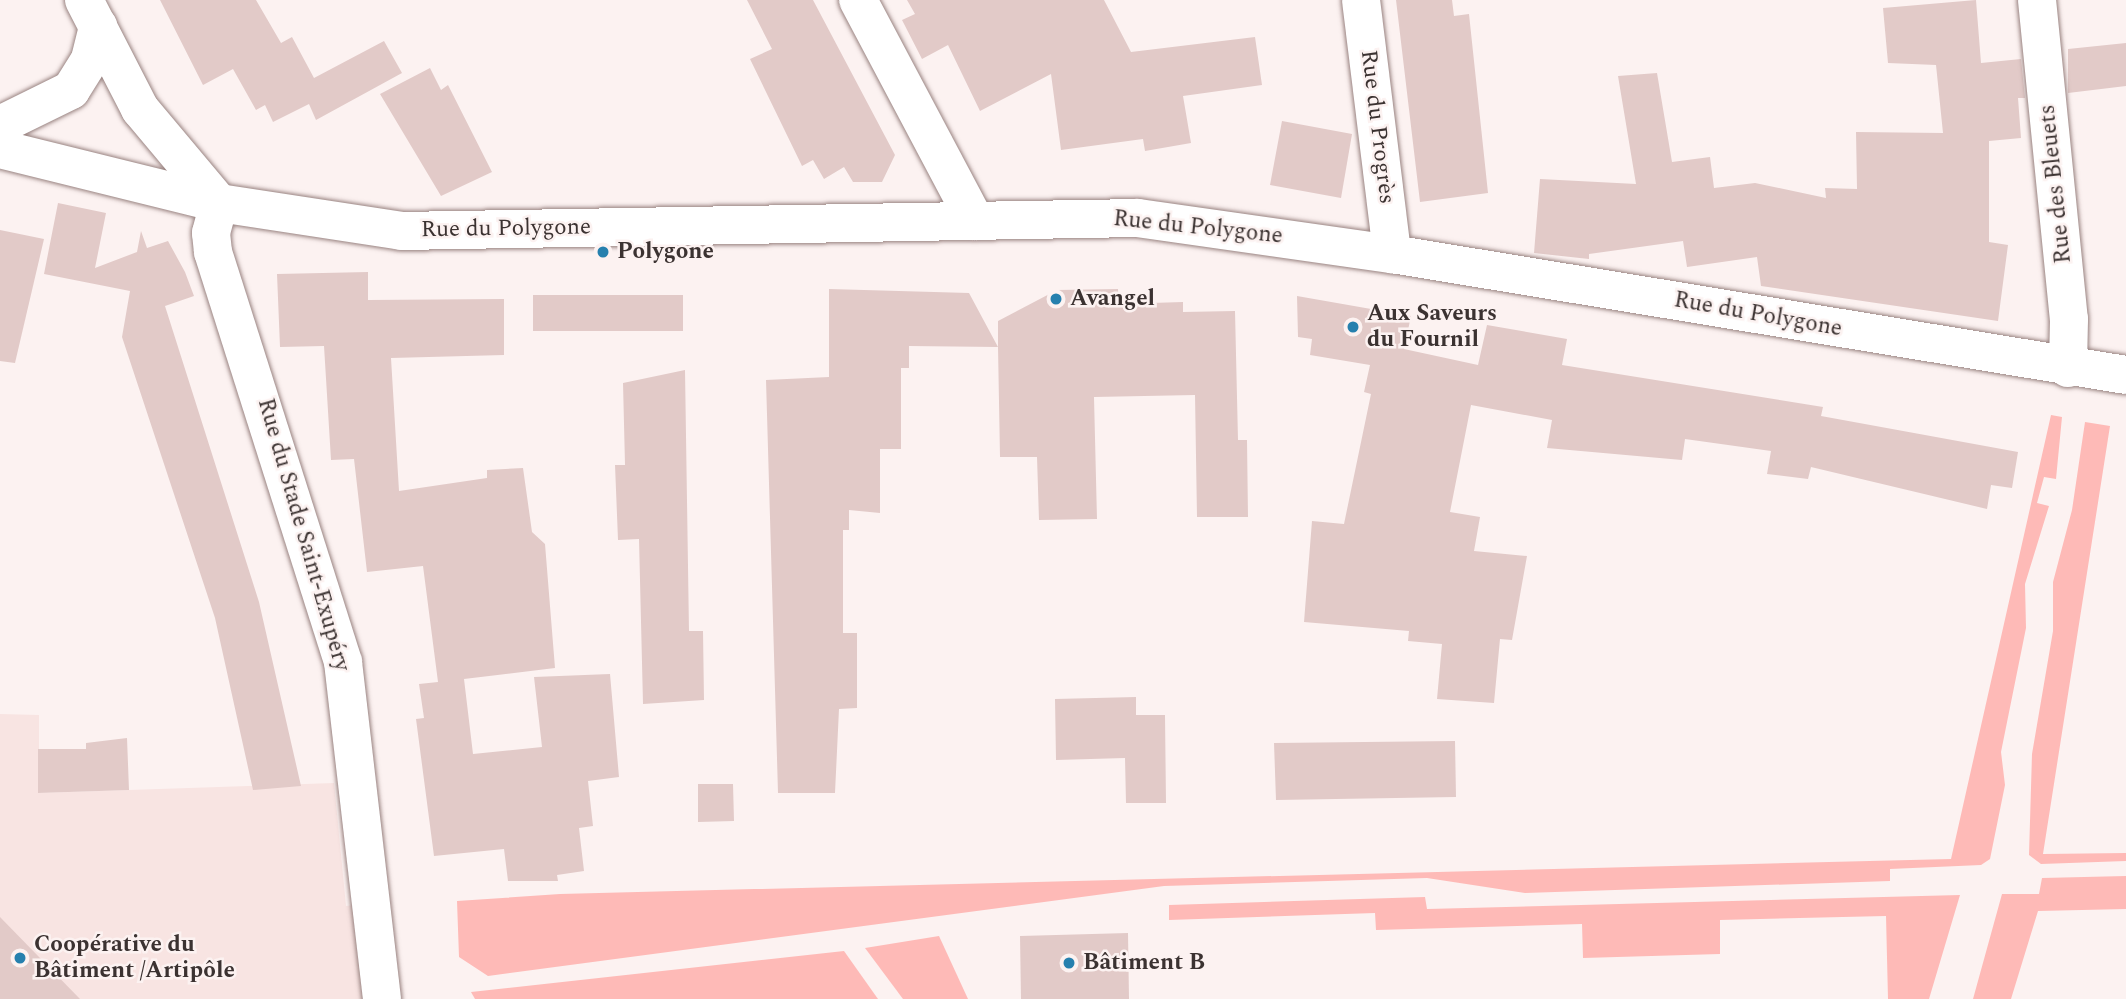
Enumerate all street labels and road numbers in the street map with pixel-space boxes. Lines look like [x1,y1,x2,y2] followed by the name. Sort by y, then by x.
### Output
[1354,48,1400,206] street label: Rue du Progrès
[2034,103,2078,265] street label: Rue des Bleuets
[1112,205,1284,251] street label: Rue du Polygone
[421,214,591,244] street label: Rue du Polygone
[1672,287,1844,343] street label: Rue du Polygone
[251,395,355,675] street label: Rue du Stade Saint-Exupéry

